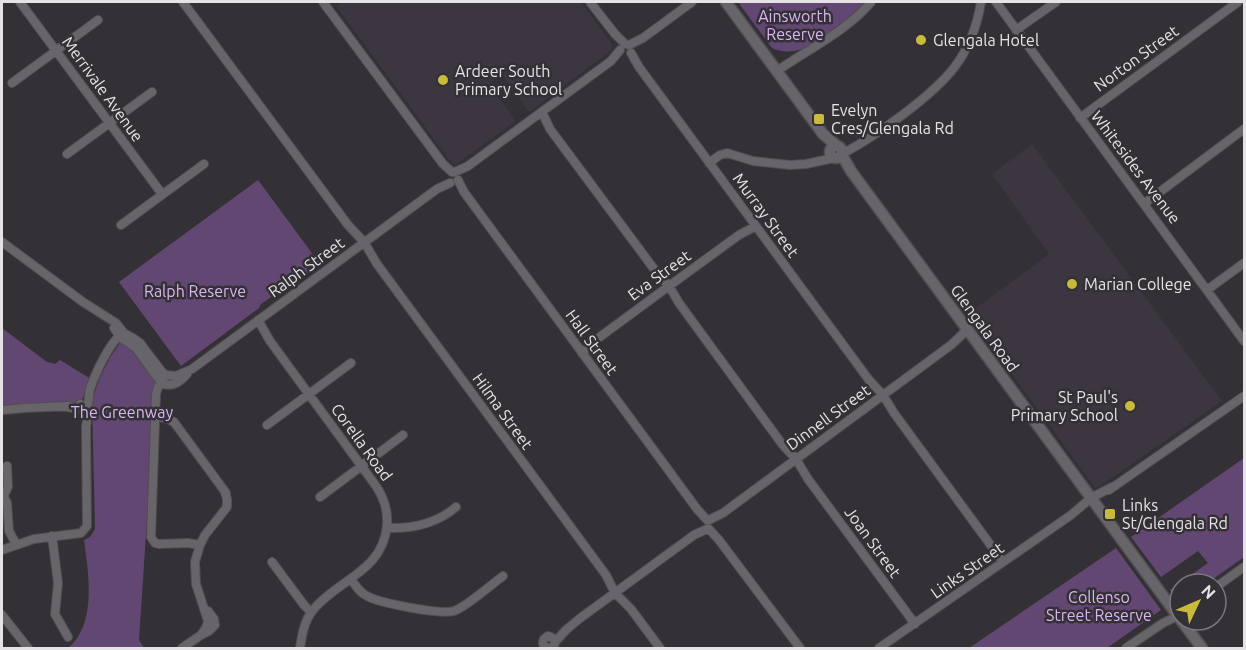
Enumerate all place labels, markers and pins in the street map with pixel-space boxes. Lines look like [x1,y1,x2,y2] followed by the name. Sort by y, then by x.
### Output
[933,31,1039,49] place label: Glengala Hotel
[914,33,928,47] marker: Glengala Hotel
[455,62,562,98] place label: Ardeer South Primary School
[436,73,450,87] marker: Ardeer South Primary School
[831,101,954,137] place label: Evelyn Cres/Glengala Rd
[812,112,826,126] marker: Evelyn Cres/Glengala Rd
[1084,275,1192,293] place label: Marian College
[1065,277,1079,291] marker: Marian College
[1011,388,1118,424] place label: St Paul's Primary School
[1123,399,1137,413] marker: St Paul's Primary School
[1122,496,1228,532] place label: Links St/Glengala Rd
[1103,507,1117,521] marker: Links St/Glengala Rd

